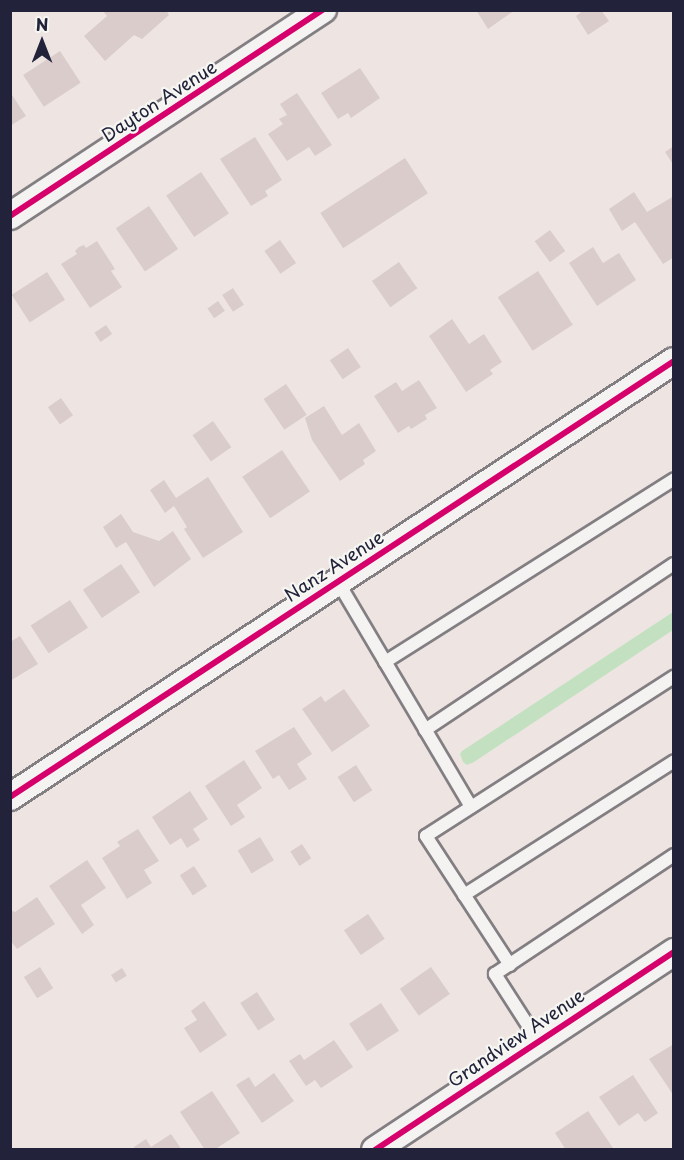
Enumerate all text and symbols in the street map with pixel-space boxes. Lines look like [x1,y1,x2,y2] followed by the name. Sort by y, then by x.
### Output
[12,12,72,72] north arrow
[36,12,48,36] text: N
[98,56,220,146] street label: Dayton Avenue
[281,526,387,606] street label: Nanz Avenue
[444,985,588,1091] street label: Grandview Avenue

